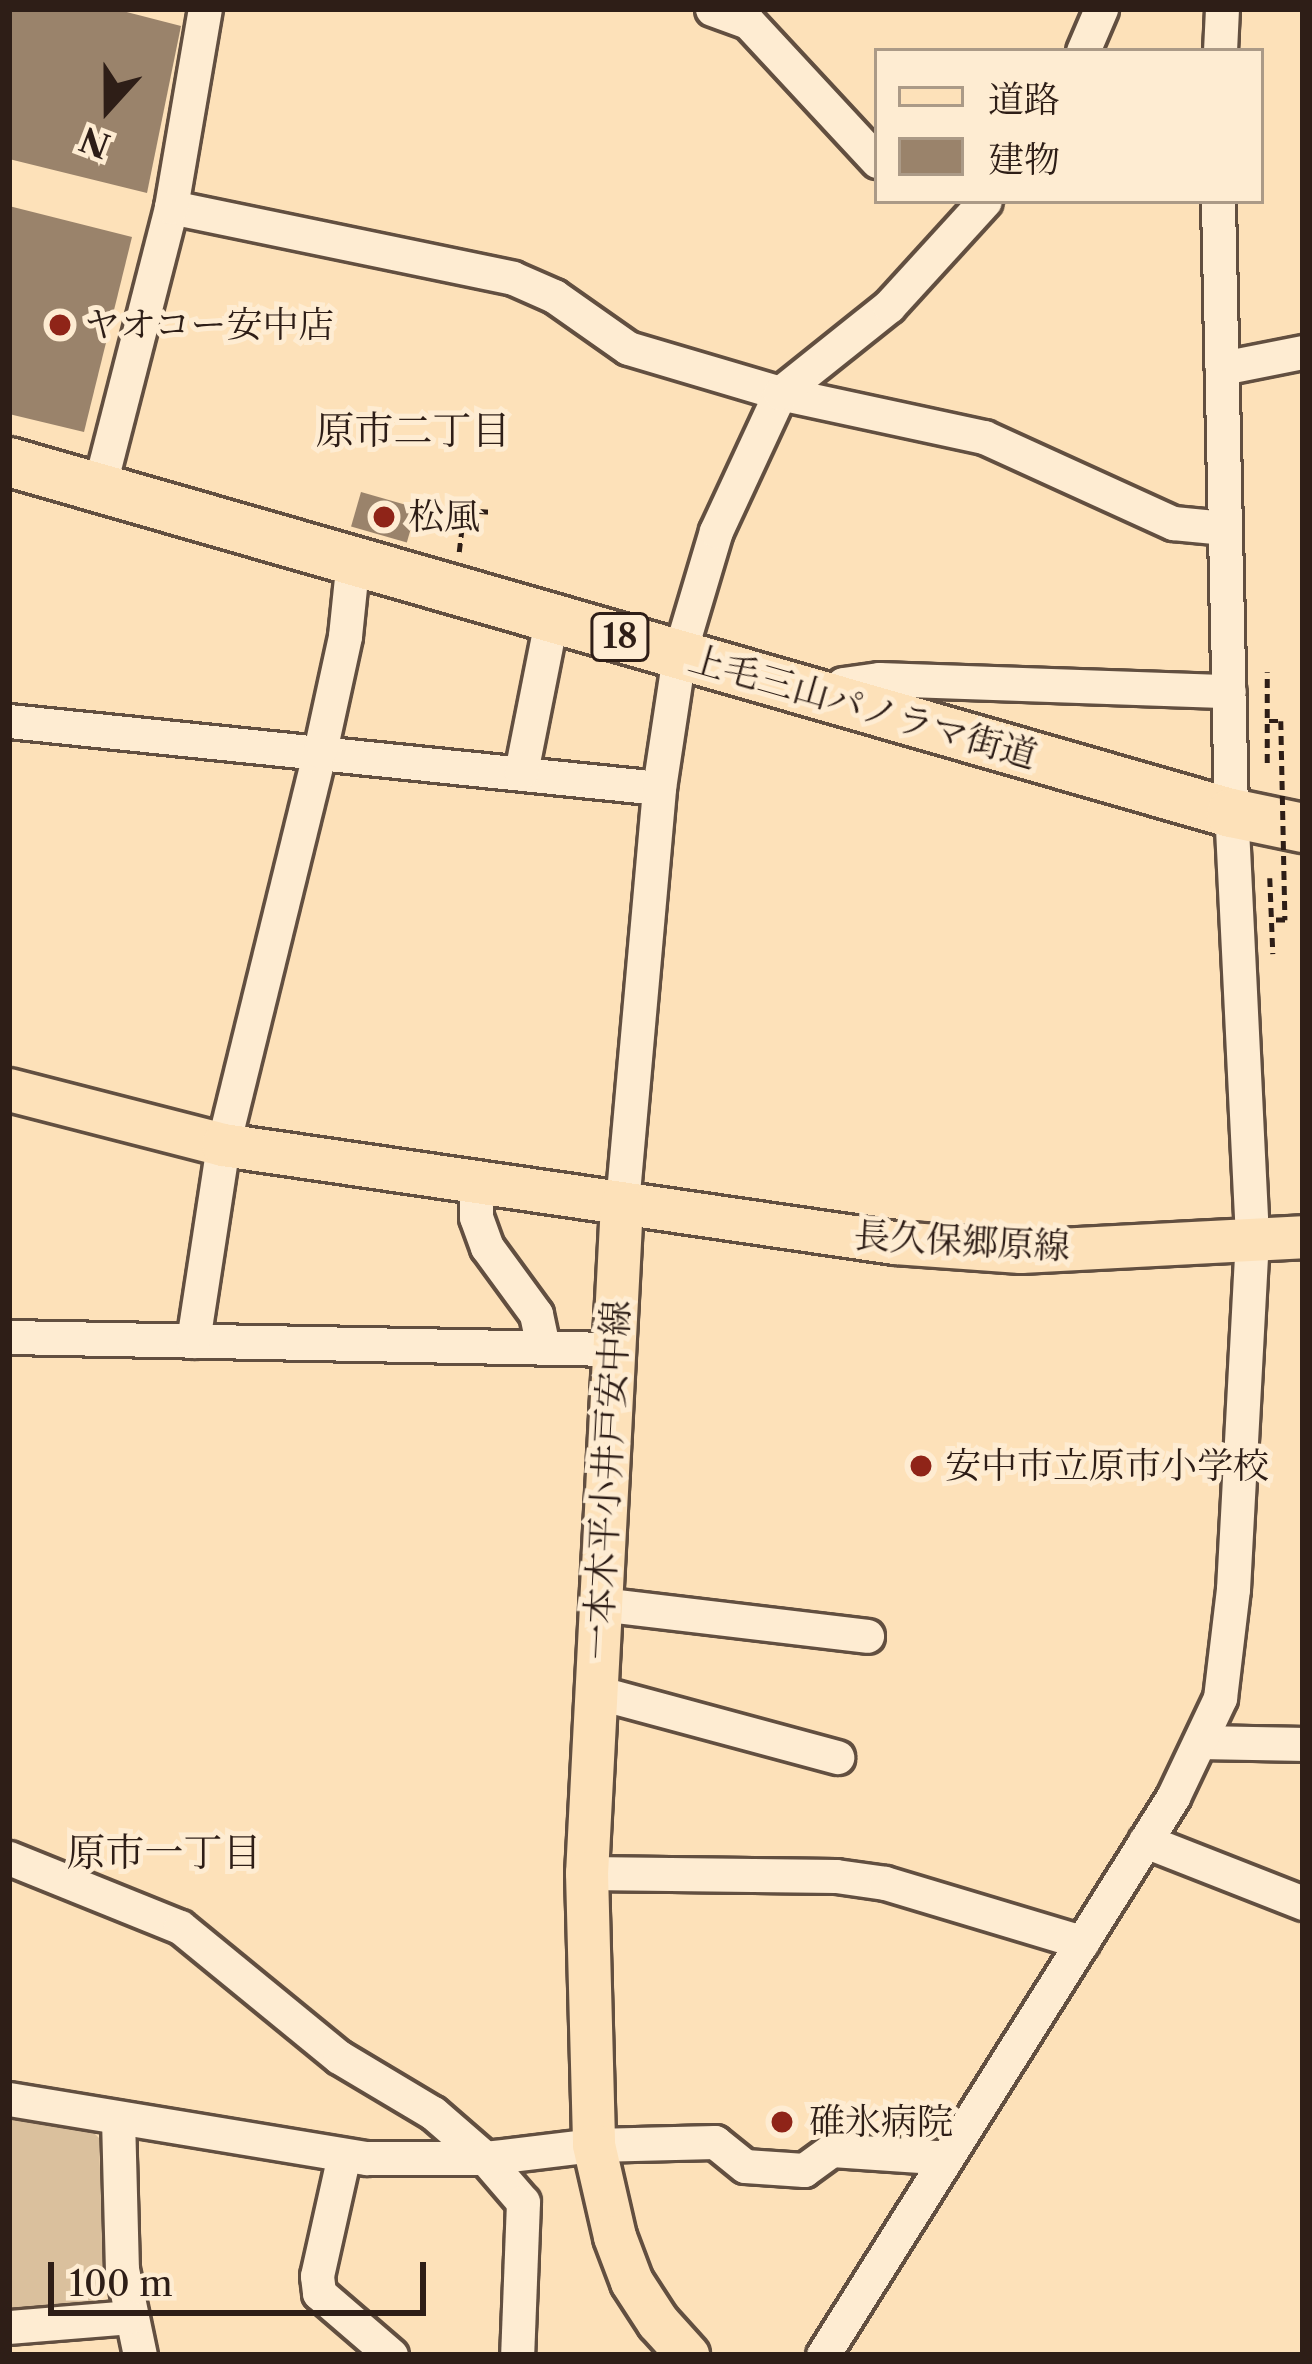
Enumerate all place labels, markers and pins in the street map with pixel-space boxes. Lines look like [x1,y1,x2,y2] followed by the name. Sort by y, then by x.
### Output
[84,303,336,347] place label: ヤオコー安中店
[47,312,73,338] marker: ヤオコー安中店
[408,495,480,539] place label: 松風
[371,504,397,530] marker: 松風
[945,1444,1269,1488] place label: 安中市立原市小学校
[908,1453,934,1479] marker: 安中市立原市小学校
[809,2100,953,2144] place label: 碓氷病院
[766,2106,798,2138] marker: 碓氷病院

